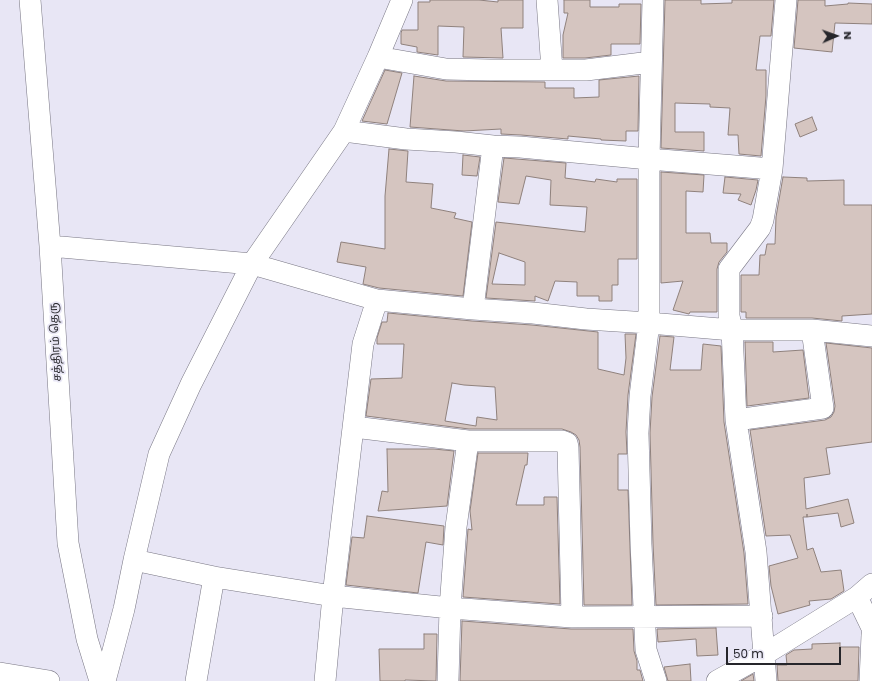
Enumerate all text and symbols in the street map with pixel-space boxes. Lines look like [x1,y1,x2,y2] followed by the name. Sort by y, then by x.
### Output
[816,16,856,56] north arrow
[840,31,856,40] text: N
[47,302,65,382] street label: சத்திரம் தெரு
[728,639,843,665] scale bar
[733,645,764,662] text: 50 m

